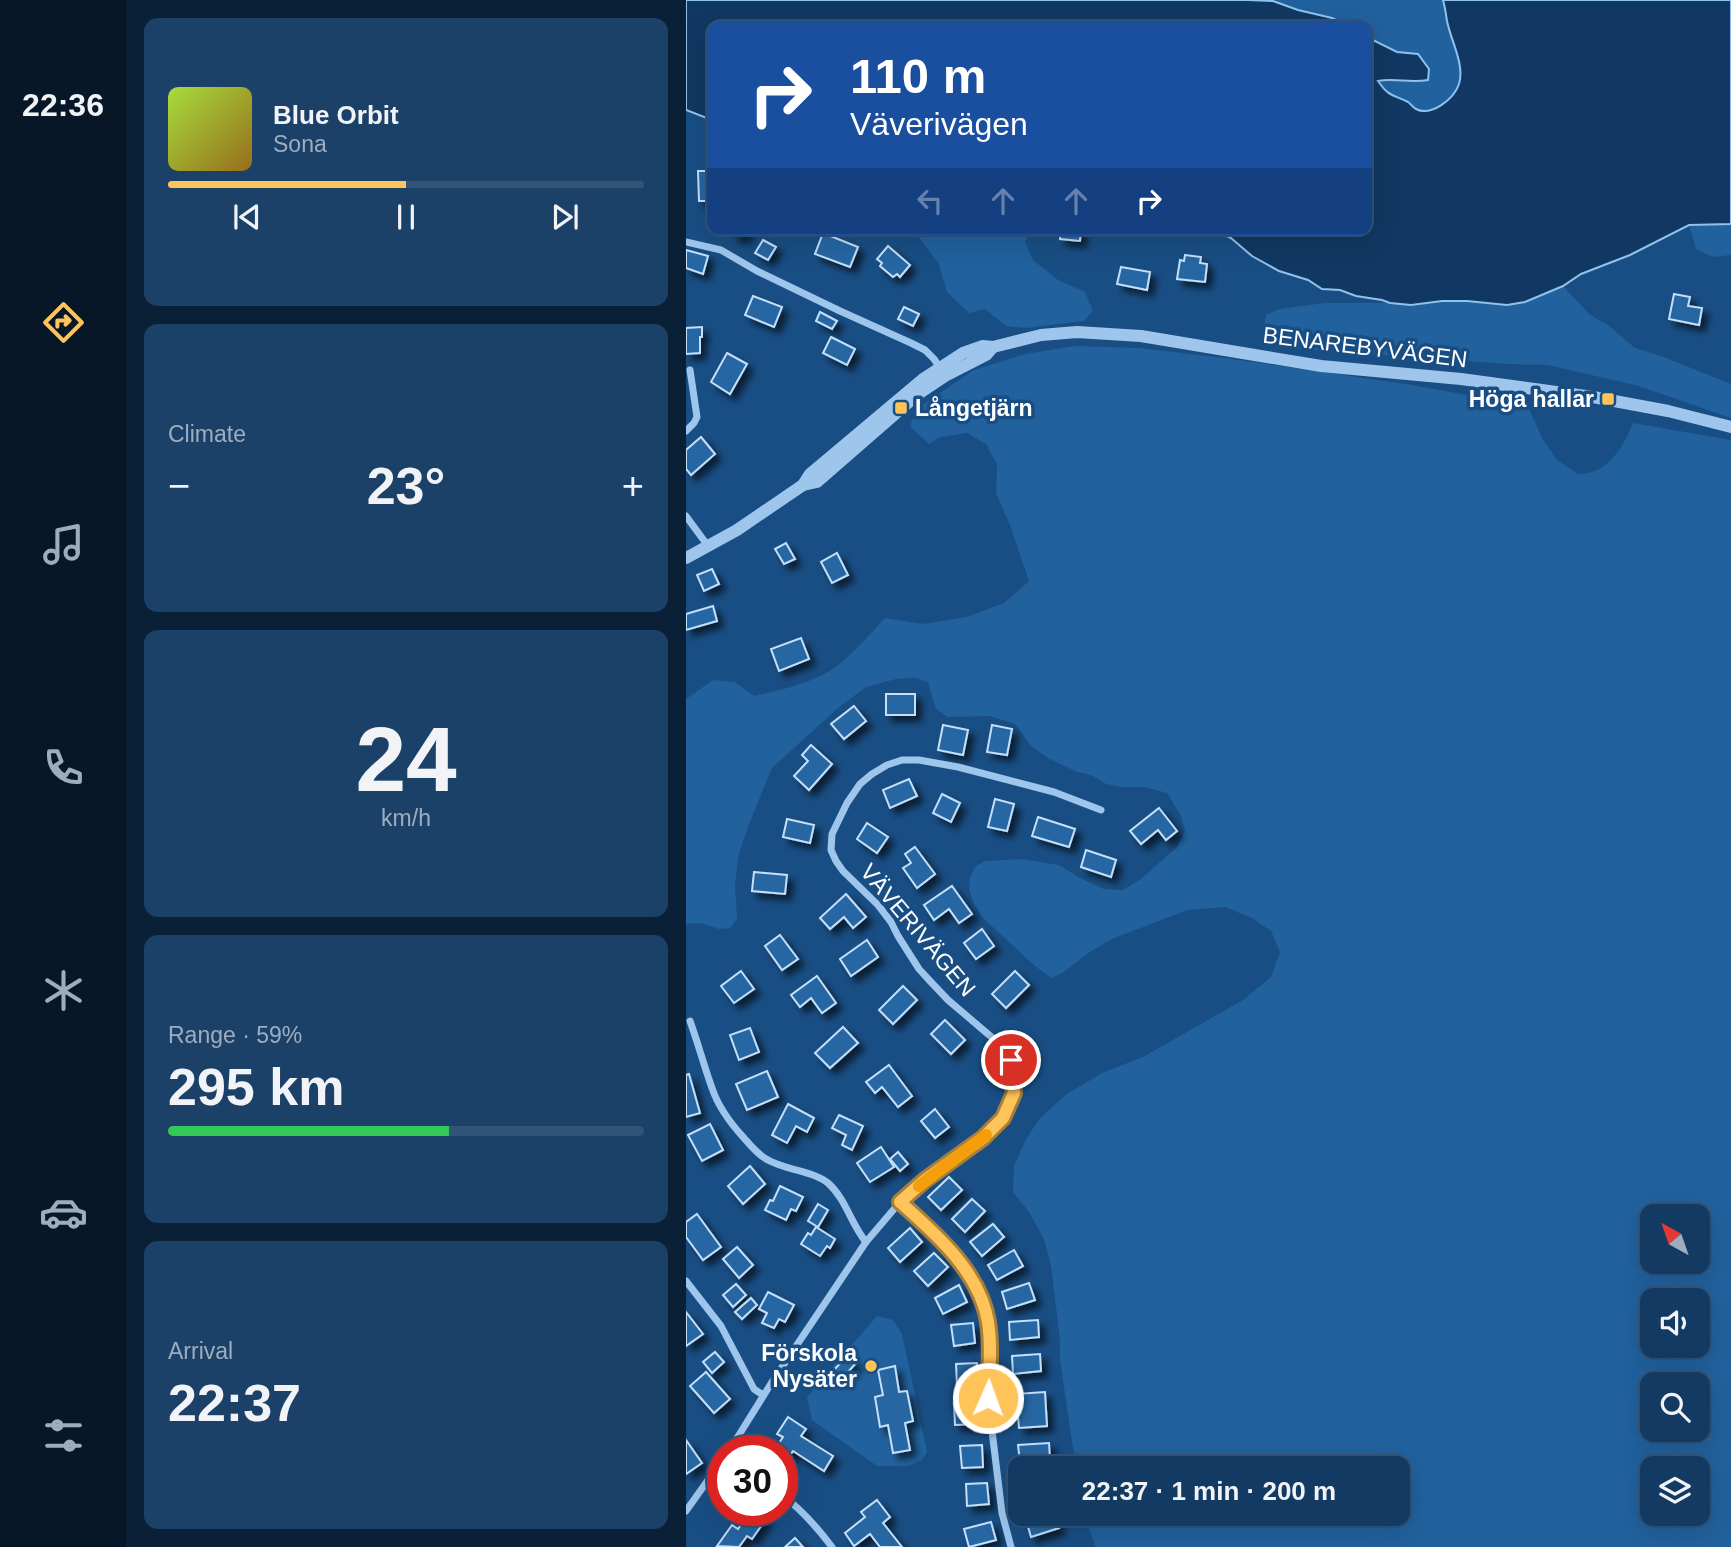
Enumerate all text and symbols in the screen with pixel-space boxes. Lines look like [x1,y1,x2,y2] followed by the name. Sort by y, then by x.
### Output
[735,49,826,140] icon: right
[850,49,986,103] text: 110 m
[22,87,104,123] text: 22:36
[273,100,399,130] text: Blue Orbit
[850,106,1028,142] text: Väverivägen
[273,131,327,157] text: Sona
[911,182,949,220] icon: left
[984,182,1022,220] icon: ahead
[1057,182,1095,220] icon: ahead
[1130,182,1168,220] icon: right
[228,198,266,236] icon: previous
[387,198,425,236] icon: pause
[546,198,584,236] icon: next
[39,298,88,347] icon: directions
[1261,322,1469,372] street label: BENAREBYVÄGEN
[1469,386,1594,412] place label: Höga hallar
[1600,391,1616,407] marker: Höga hallar
[915,395,1033,421] place label: Långetjärn
[893,400,909,416] marker: Långetjärn
[168,421,246,447] text: Climate
[367,457,445,515] text: 23°
[168,465,190,507] text: −
[622,465,644,507] text: +
[39,520,88,569] icon: music
[355,709,457,810] text: 24
[39,743,88,792] icon: phone
[381,805,431,831] text: km/h
[855,858,981,1002] street label: VÄVERIVÄGEN
[39,966,88,1015] icon: climate
[168,1022,302,1048] text: Range · 59%
[981,1030,1041,1090] pin
[992,1041,1030,1079] icon: arrive
[168,1058,344,1116] text: 295 km
[39,1188,88,1237] icon: car
[1640,1204,1710,1274] north arrow
[1640,1204,1710,1526] map controls
[1640,1288,1710,1358] button: sound
[168,1338,233,1364] text: Arrival
[761,1340,857,1392] place label: Förskola Nysäter
[863,1358,879,1374] marker: Förskola Nysäter
[951,1361,1025,1435] position arrow
[1640,1372,1710,1442] button: search
[168,1374,301,1432] text: 22:37
[39,1411,88,1460] icon: filters
[707,1435,798,1526] speed limit sign: 30
[1640,1456,1710,1526] button: layers
[1082,1476,1336,1506] text: 22:37 · 1 min · 200 m

